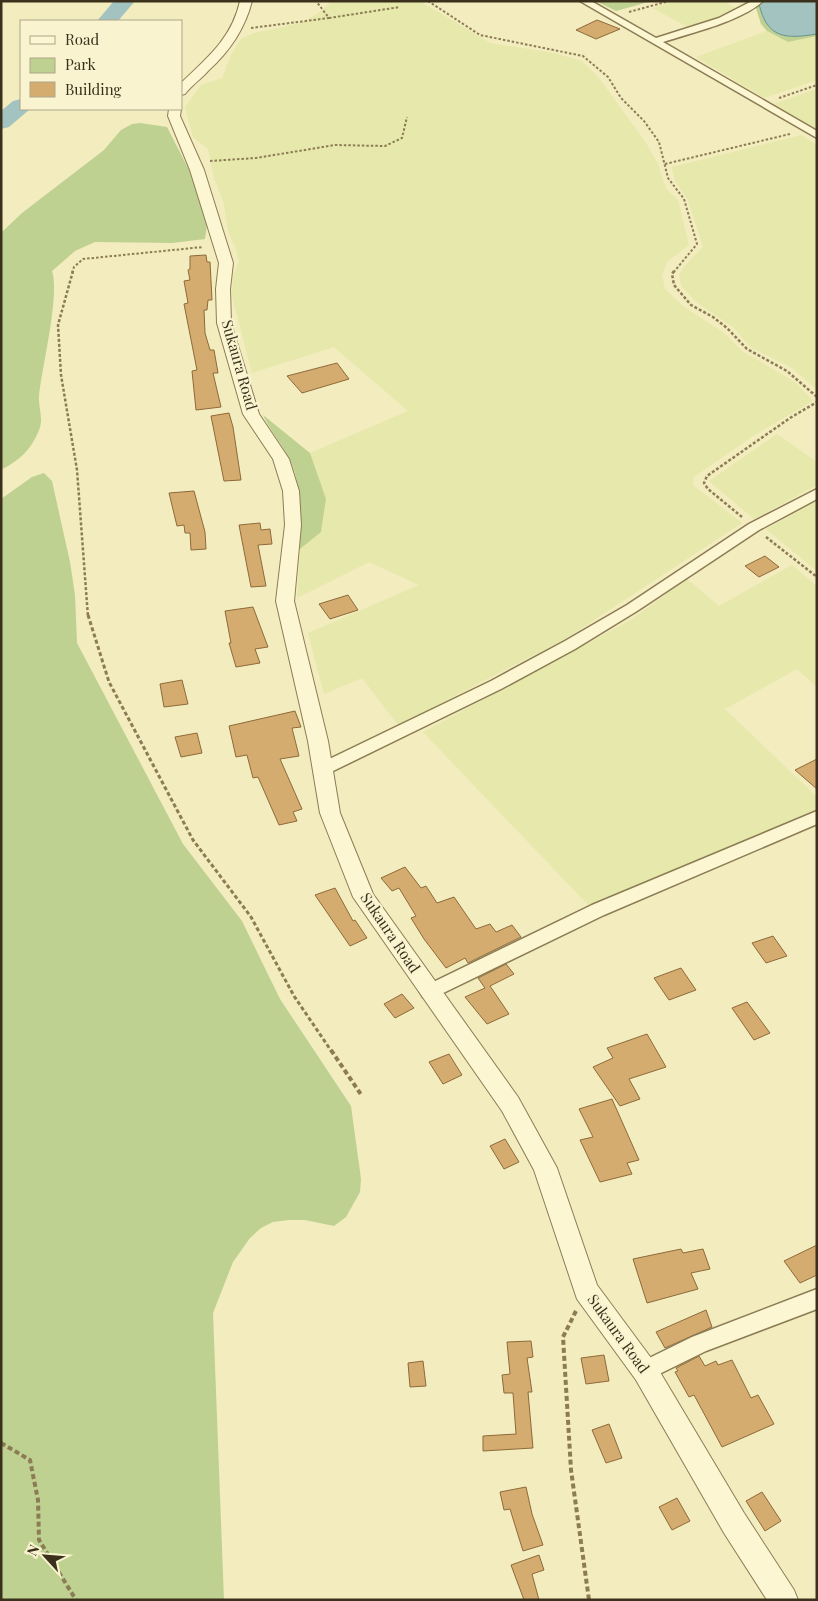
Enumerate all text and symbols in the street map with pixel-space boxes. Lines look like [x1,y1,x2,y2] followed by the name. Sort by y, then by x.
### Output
[20,20,182,110] legend
[65,29,99,49] text: Road
[65,54,97,74] text: Park
[65,79,122,99] text: Building
[218,317,262,412] street label: Sukaura Road
[357,888,425,977] street label: Sukaura Road
[583,1290,654,1377] street label: Sukaura Road
[20,1531,70,1581] north arrow
[22,1541,44,1559] text: N

